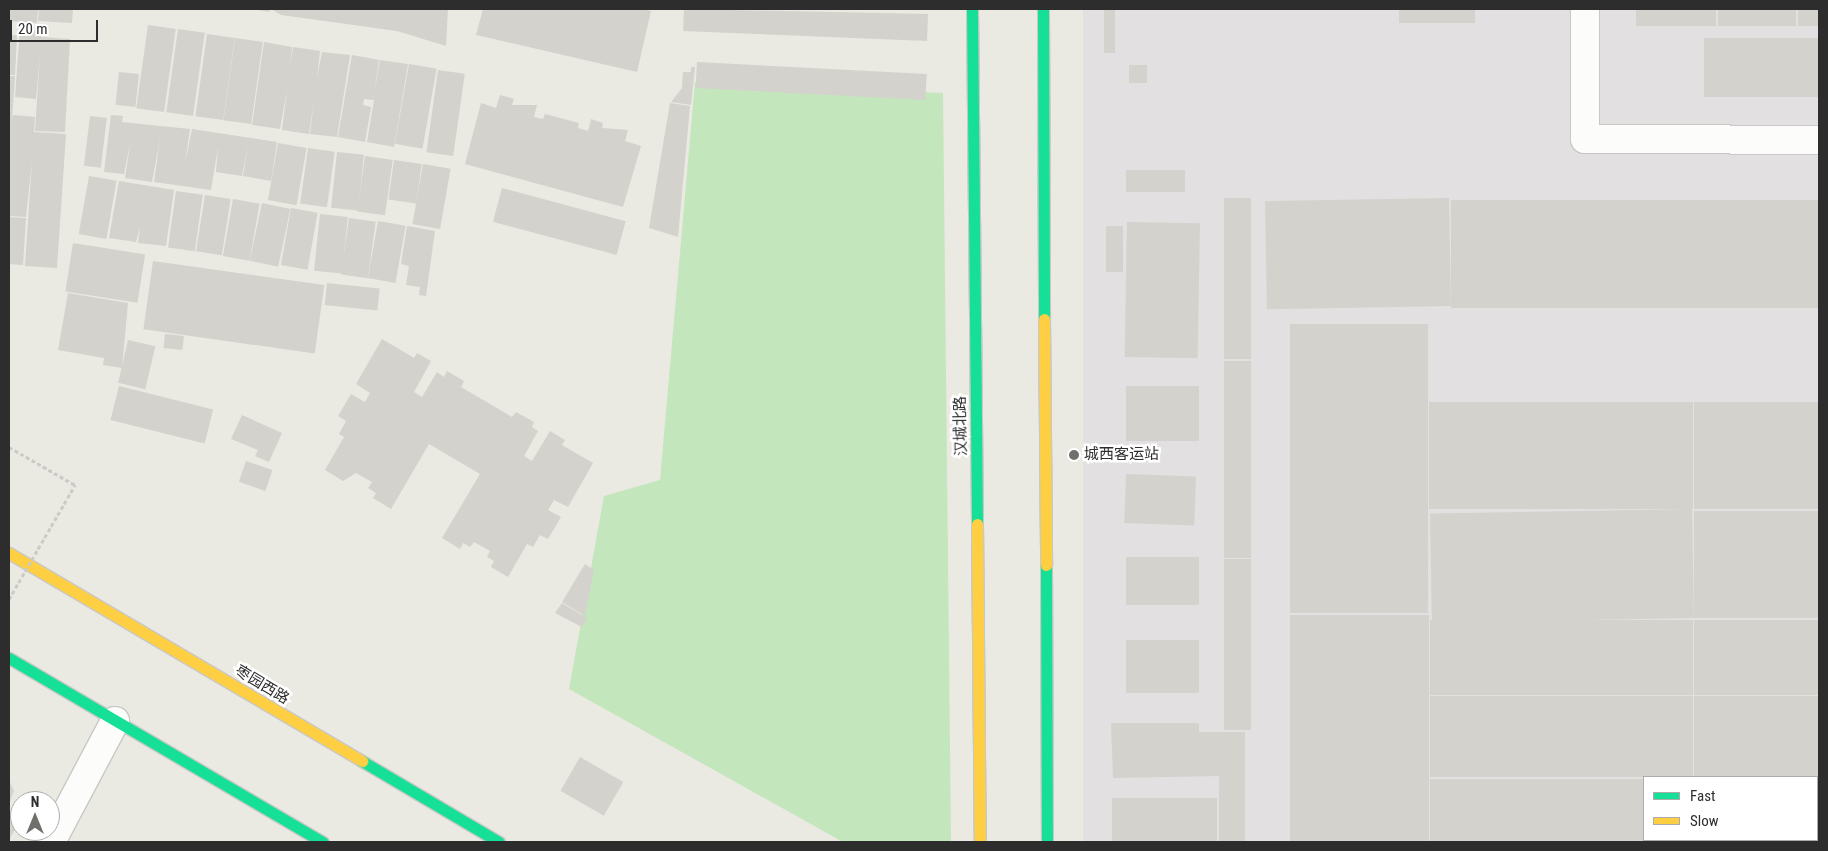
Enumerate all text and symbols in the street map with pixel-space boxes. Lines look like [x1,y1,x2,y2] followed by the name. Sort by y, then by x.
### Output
[12,10,100,42] scale bar
[18,20,48,38] text: 20 m
[951,396,971,456] street label: 汉城北路
[1084,446,1159,464] place label: 城西客运站
[1068,449,1080,461] marker: 城西客运站
[232,662,292,708] street label: 枣园西路
[1643,776,1818,841] legend
[1690,787,1715,805] text: Fast
[10,791,60,841] north arrow
[31,794,39,810] text: N
[1690,812,1719,830] text: Slow

